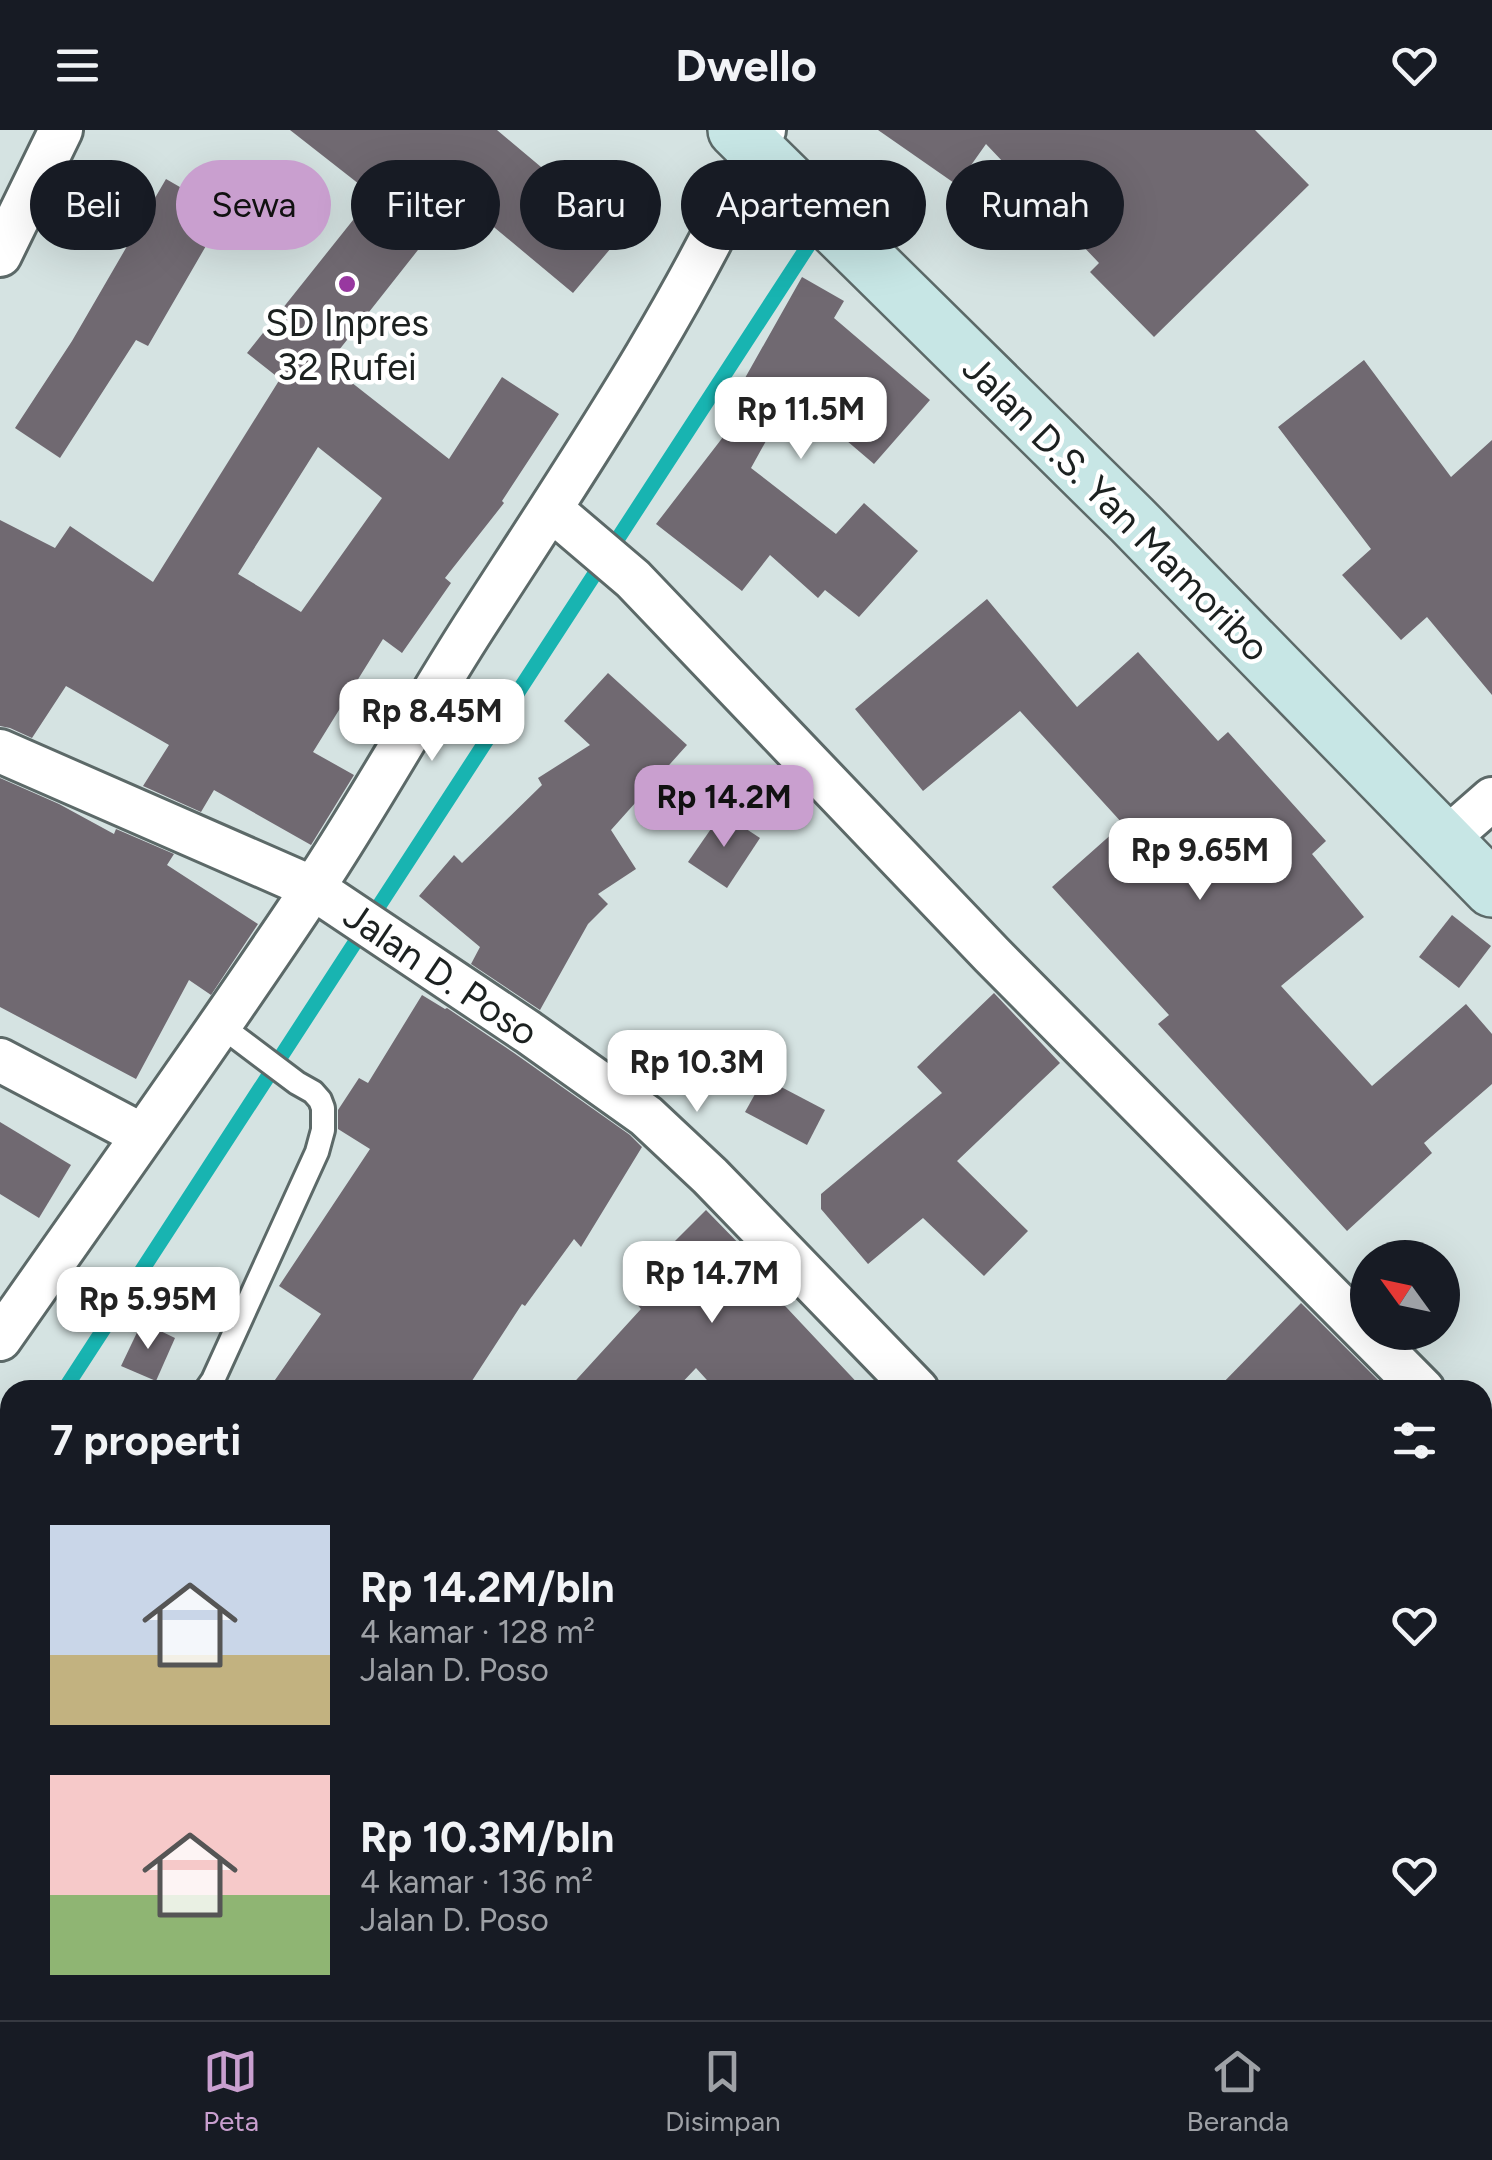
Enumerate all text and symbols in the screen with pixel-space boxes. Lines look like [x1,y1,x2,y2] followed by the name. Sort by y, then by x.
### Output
[50,38,105,93] icon: menu
[675,38,817,92] text: Dwello
[1387,38,1442,93] icon: heart
[30,160,156,250] chip: Beli
[176,160,331,250] chip: Sewa
[351,160,500,250] chip: Filter
[520,160,661,250] chip: Baru
[681,160,926,250] chip: Apartemen
[946,160,1124,250] chip: Rumah
[336,273,358,295] marker: SD Inpres 32 Rufei
[265,300,429,390] place label: SD Inpres 32 Rufei
[953,345,1279,671] street label: Jalan D.S. Yan Mamoribo
[698,377,904,462] pin: Rp 11.5M
[737,390,865,428] text: Rp 11.5M
[329,679,535,764] pin: Rp 8.45M
[361,692,503,730] text: Rp 8.45M
[621,765,827,850] pin: Rp 14.2M
[656,778,792,816] text: Rp 14.2M
[1097,818,1303,903] pin: Rp 9.65M
[1131,831,1269,869] text: Rp 9.65M
[335,892,547,1056] street label: Jalan D. Poso
[594,1030,800,1115] pin: Rp 10.3M
[630,1043,764,1081] text: Rp 10.3M
[1350,1240,1460,1350] north arrow
[1350,1240,1460,1350] map controls
[609,1241,815,1326] pin: Rp 14.7M
[645,1254,779,1292] text: Rp 14.7M
[45,1267,251,1352] pin: Rp 5.95M
[79,1280,217,1318] text: Rp 5.95M
[1387,1413,1442,1468] icon: filters
[50,1415,241,1466] text: 7 properti
[360,1562,615,1613] text: Rp 14.2M/bln
[130,1565,250,1685] icon: home
[1387,1598,1442,1653] icon: heart
[360,1613,595,1651] text: 4 kamar · 128 m²
[360,1651,549,1689] text: Jalan D. Poso
[360,1812,614,1863] text: Rp 10.3M/bln
[130,1815,250,1935] icon: home
[1387,1848,1442,1903] icon: heart
[360,1863,593,1901] text: 4 kamar · 136 m²
[360,1901,549,1939] text: Jalan D. Poso
[203,2044,259,2138] tab: Peta
[665,2044,781,2138] tab: Disimpan
[1187,2044,1289,2138] tab: Beranda

